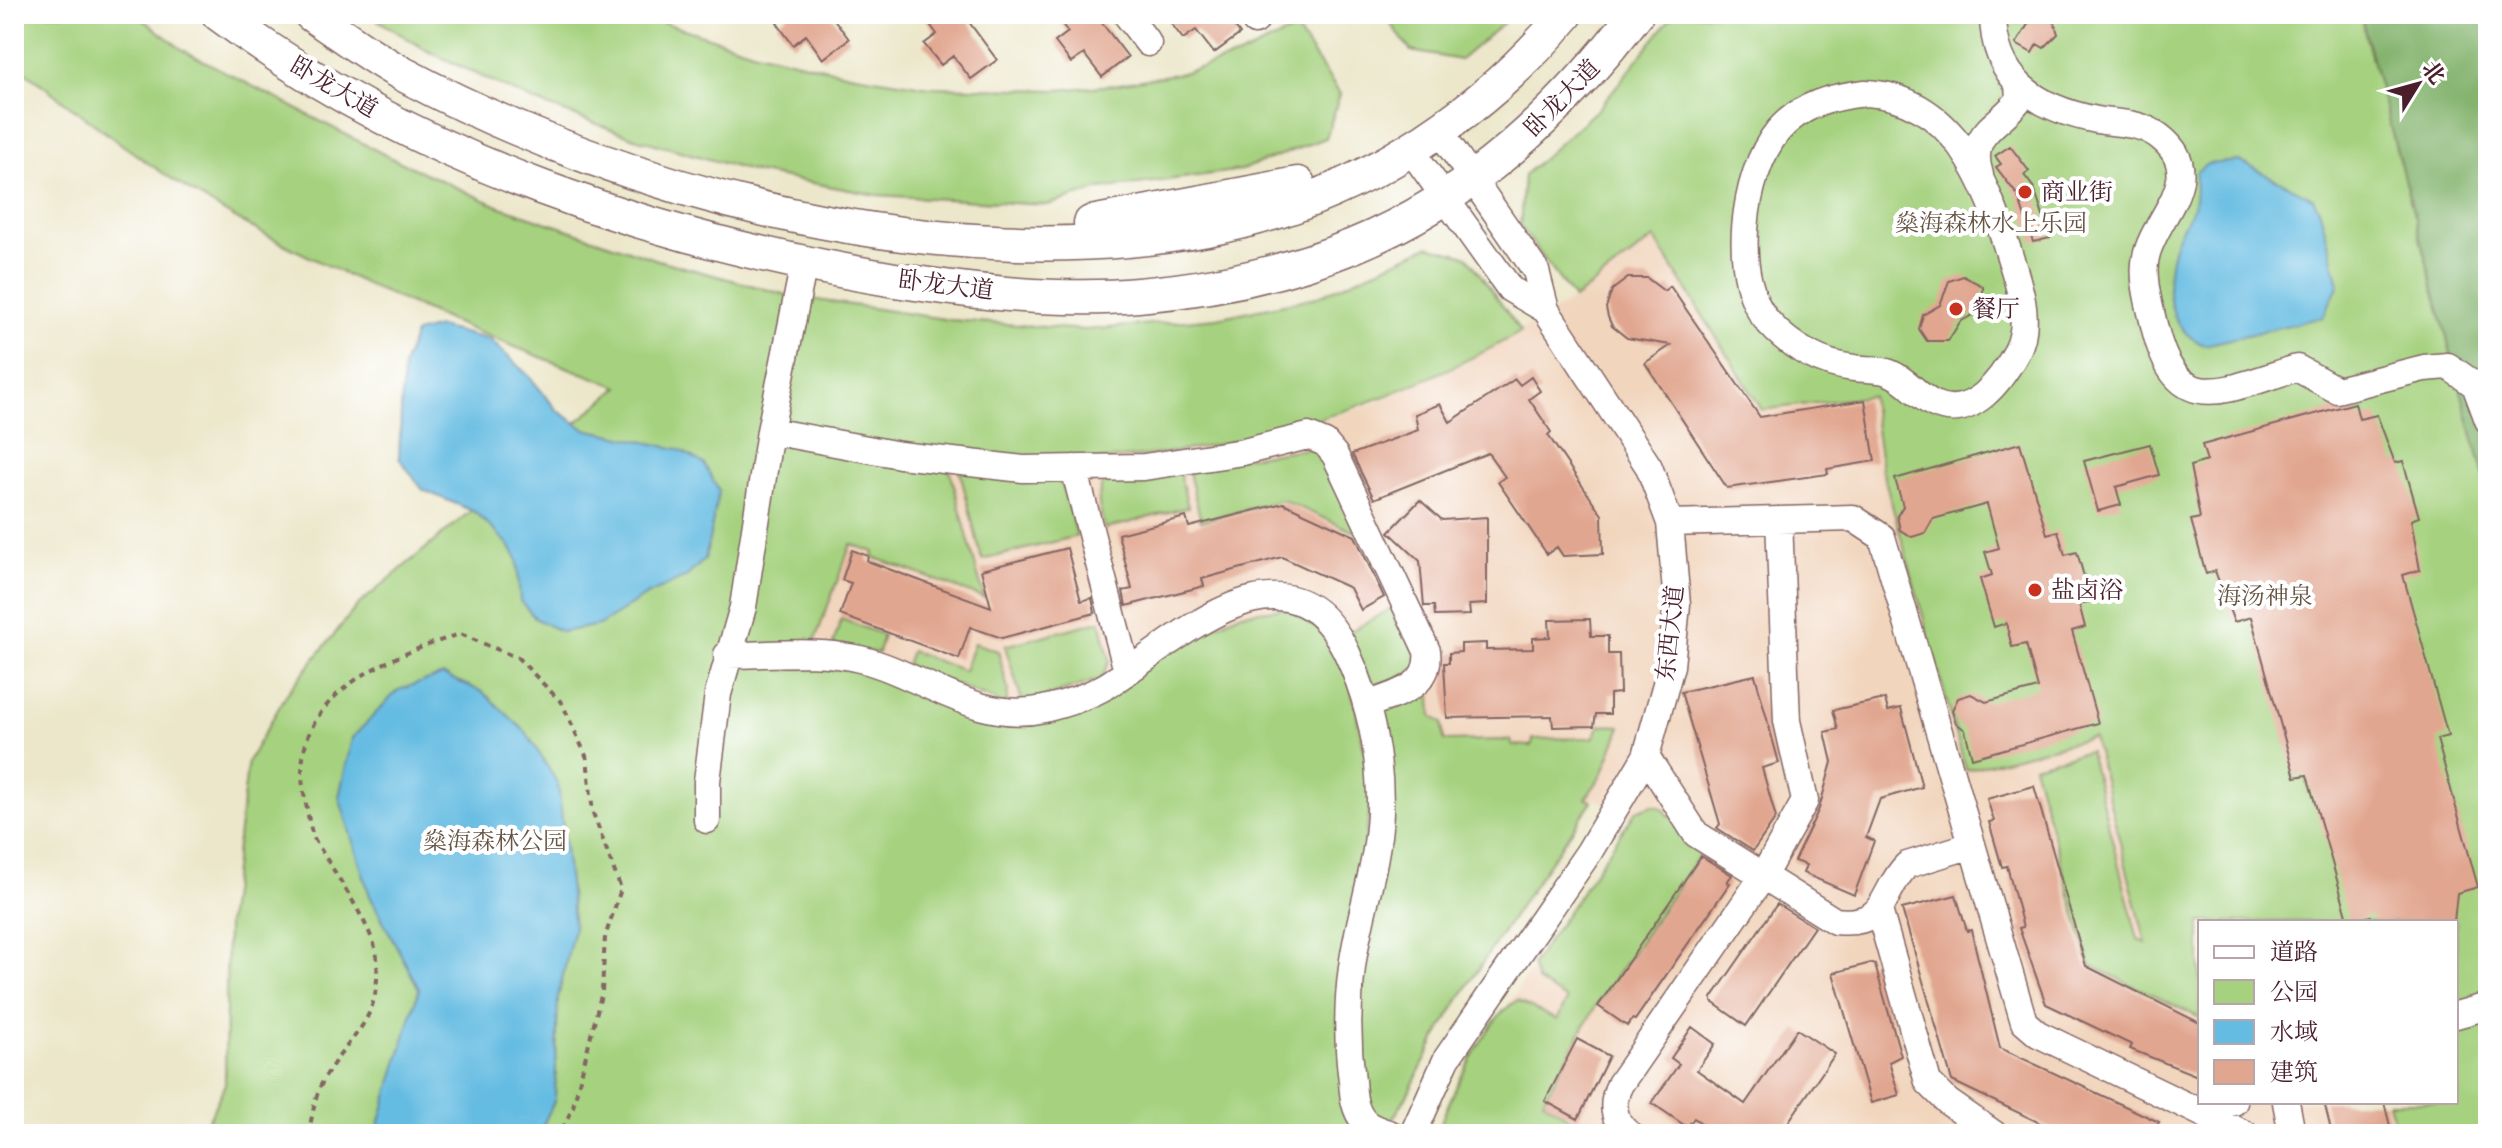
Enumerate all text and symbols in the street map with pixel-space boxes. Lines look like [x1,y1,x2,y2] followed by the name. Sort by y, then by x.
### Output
[2378,44,2458,124] north arrow
[284,49,384,125] street label: 卧龙大道
[1517,52,1607,144] street label: 卧龙大道
[2415,55,2452,90] text: 北
[2041,176,2113,208] place label: 商业街
[2016,183,2034,201] marker: 商业街
[1895,207,2087,239] park label: 燊海森林水上乐园
[896,263,996,307] street label: 卧龙大道
[1972,293,2020,325] place label: 餐厅
[1947,300,1965,318] marker: 餐厅
[2051,574,2123,606] place label: 盐卤浴
[2217,580,2313,612] park label: 海汤神泉
[2026,581,2044,599] marker: 盐卤浴
[1649,584,1691,682] street label: 东西大道
[423,825,567,857] park label: 燊海森林公园
[2198,920,2458,1104] legend
[2270,936,2318,968] text: 道路
[2270,976,2318,1008] text: 公园
[2270,1016,2318,1048] text: 水域
[2270,1056,2318,1088] text: 建筑

